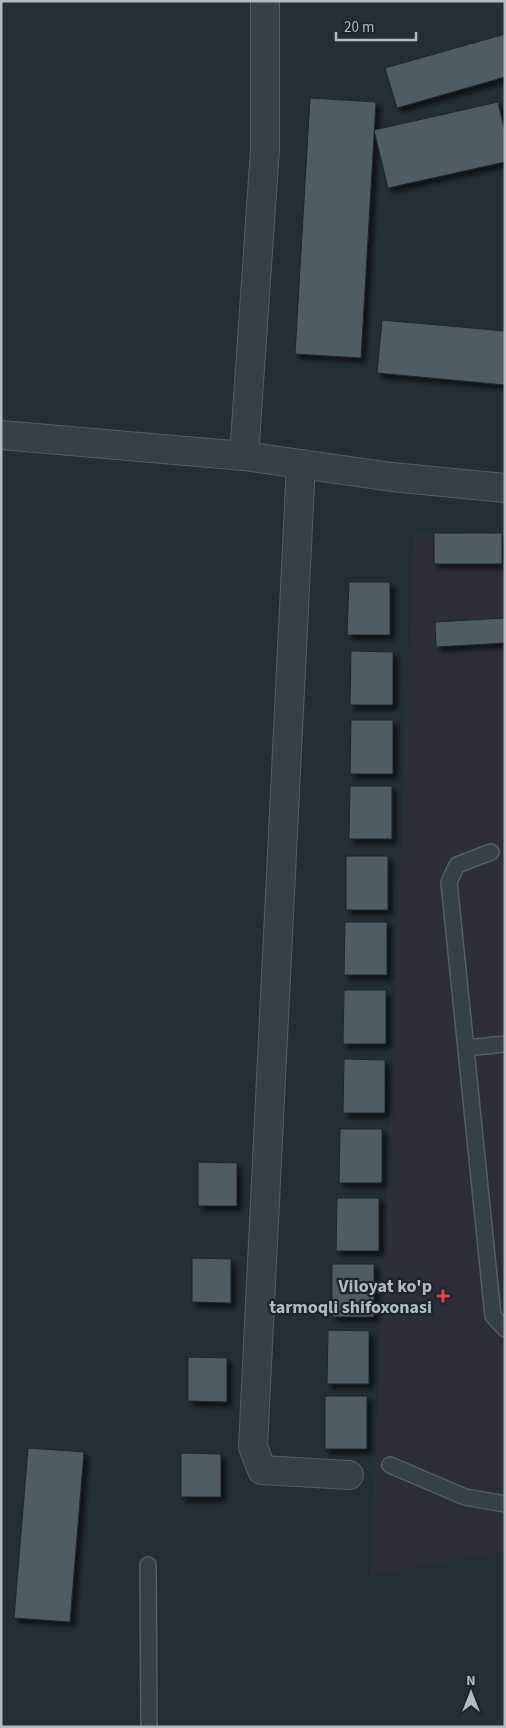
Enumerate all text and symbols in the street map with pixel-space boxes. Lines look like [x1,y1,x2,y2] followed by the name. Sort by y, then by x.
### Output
[336,10,416,42] scale bar
[344,17,374,38] text: 20 m
[269,1274,432,1320] place label: Viloyat ko'p tarmoqli shifoxonasi
[436,1289,450,1303] marker: Viloyat ko'p tarmoqli shifoxonasi
[446,1668,496,1718] north arrow
[466,1671,476,1691] text: N

